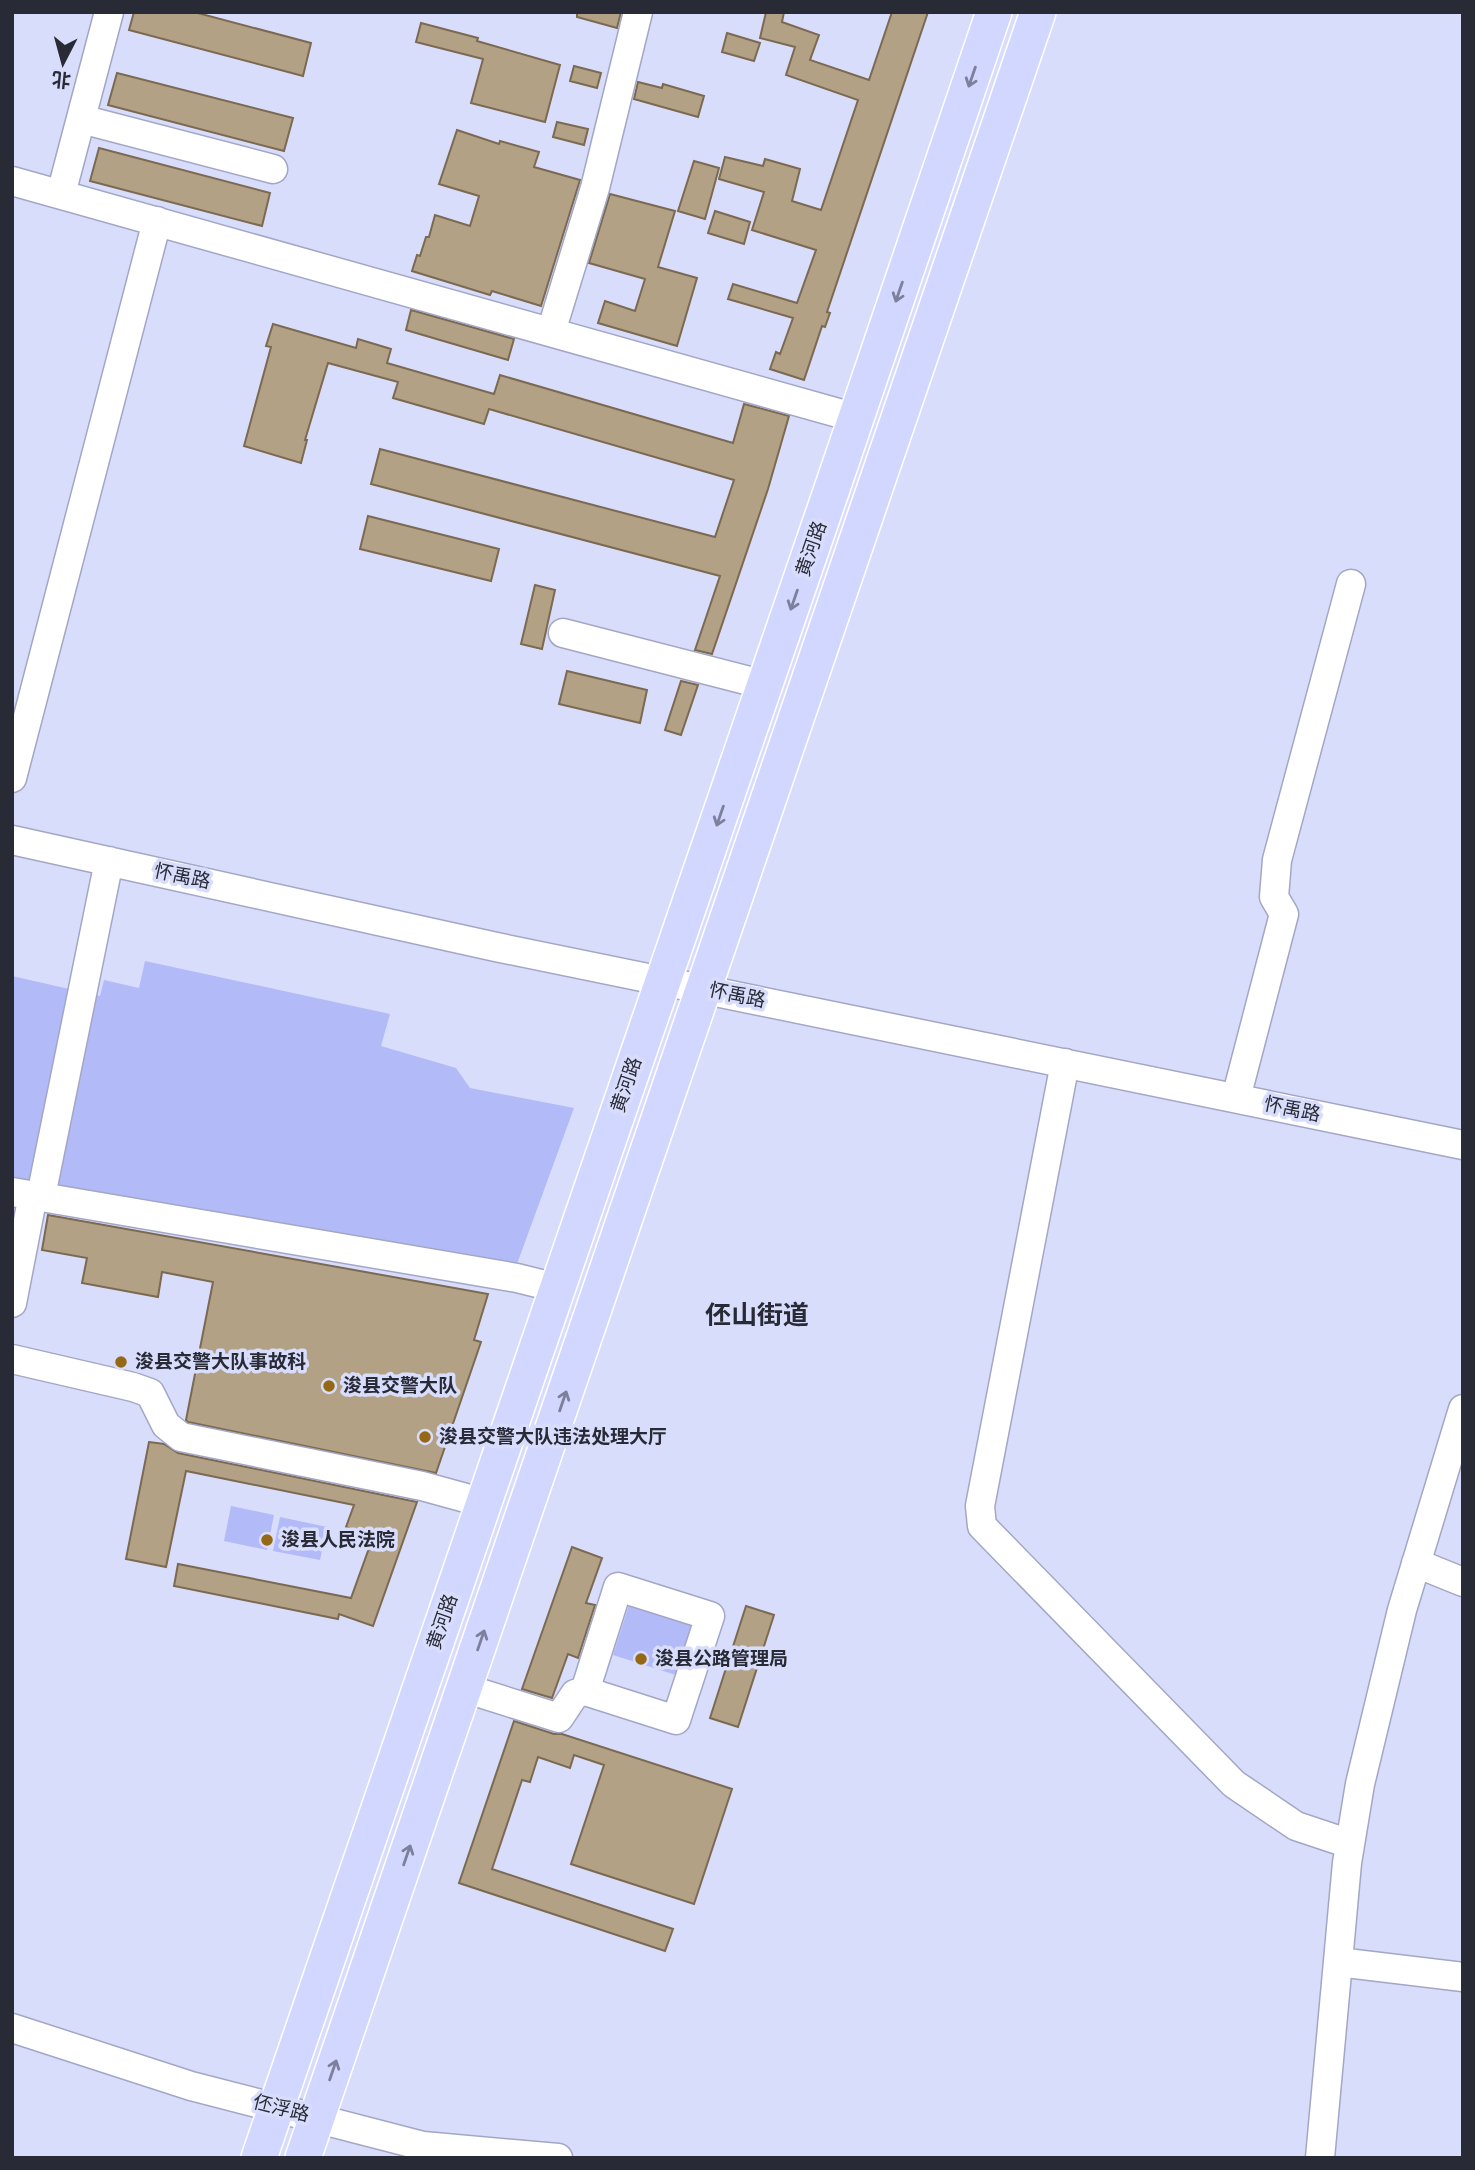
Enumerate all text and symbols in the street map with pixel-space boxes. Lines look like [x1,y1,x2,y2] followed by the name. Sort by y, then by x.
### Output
[28,28,98,98] north arrow
[51,64,72,93] text: 北
[965,65,977,87] one-way arrow
[892,281,904,303] one-way arrow
[790,518,834,580] street label: 黄河路
[787,589,799,611] one-way arrow
[713,804,725,826] one-way arrow
[151,858,213,896] street label: 怀禹路
[706,977,768,1015] street label: 怀禹路
[605,1054,649,1116] street label: 黄河路
[1261,1091,1323,1129] street label: 怀禹路
[705,1297,809,1334] district label: 伾山街道
[135,1349,306,1376] place label: 浚县交警大队事故科
[113,1354,129,1370] marker: 浚县交警大队事故科
[343,1373,457,1400] place label: 浚县交警大队
[321,1378,337,1394] marker: 浚县交警大队
[558,1391,570,1413] one-way arrow
[439,1424,667,1451] place label: 浚县交警大队违法处理大厅
[417,1429,433,1445] marker: 浚县交警大队违法处理大厅
[281,1527,395,1554] place label: 浚县人民法院
[259,1532,275,1548] marker: 浚县人民法院
[421,1591,465,1653] street label: 黄河路
[476,1629,488,1651] one-way arrow
[655,1646,788,1673] place label: 浚县公路管理局
[633,1651,649,1667] marker: 浚县公路管理局
[402,1844,414,1866] one-way arrow
[327,2059,340,2081] one-way arrow
[250,2089,312,2129] street label: 伾浮路

